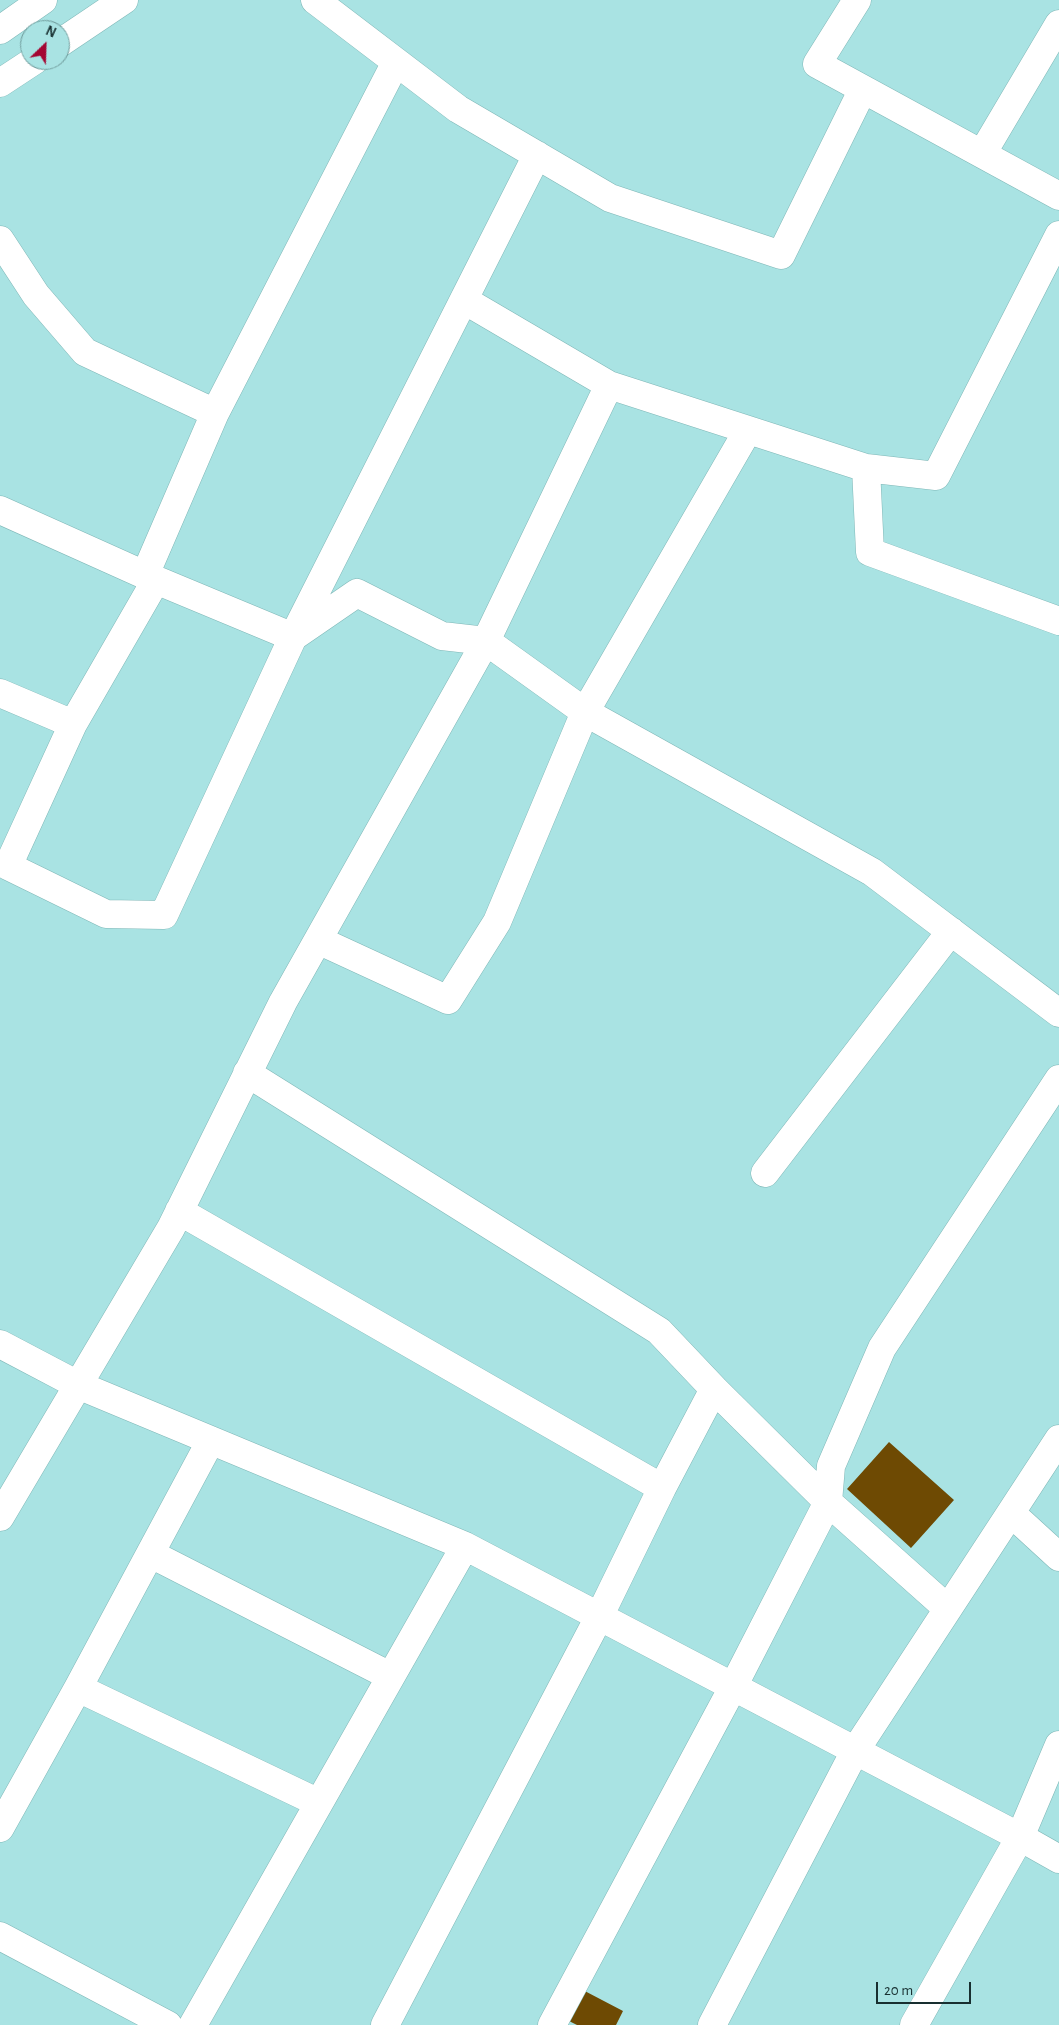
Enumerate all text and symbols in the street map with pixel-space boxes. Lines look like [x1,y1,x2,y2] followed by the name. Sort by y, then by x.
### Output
[20,20,70,70] north arrow
[43,24,58,41] text: N
[879,1972,974,2004] scale bar
[884,1983,913,1998] text: 20 m

